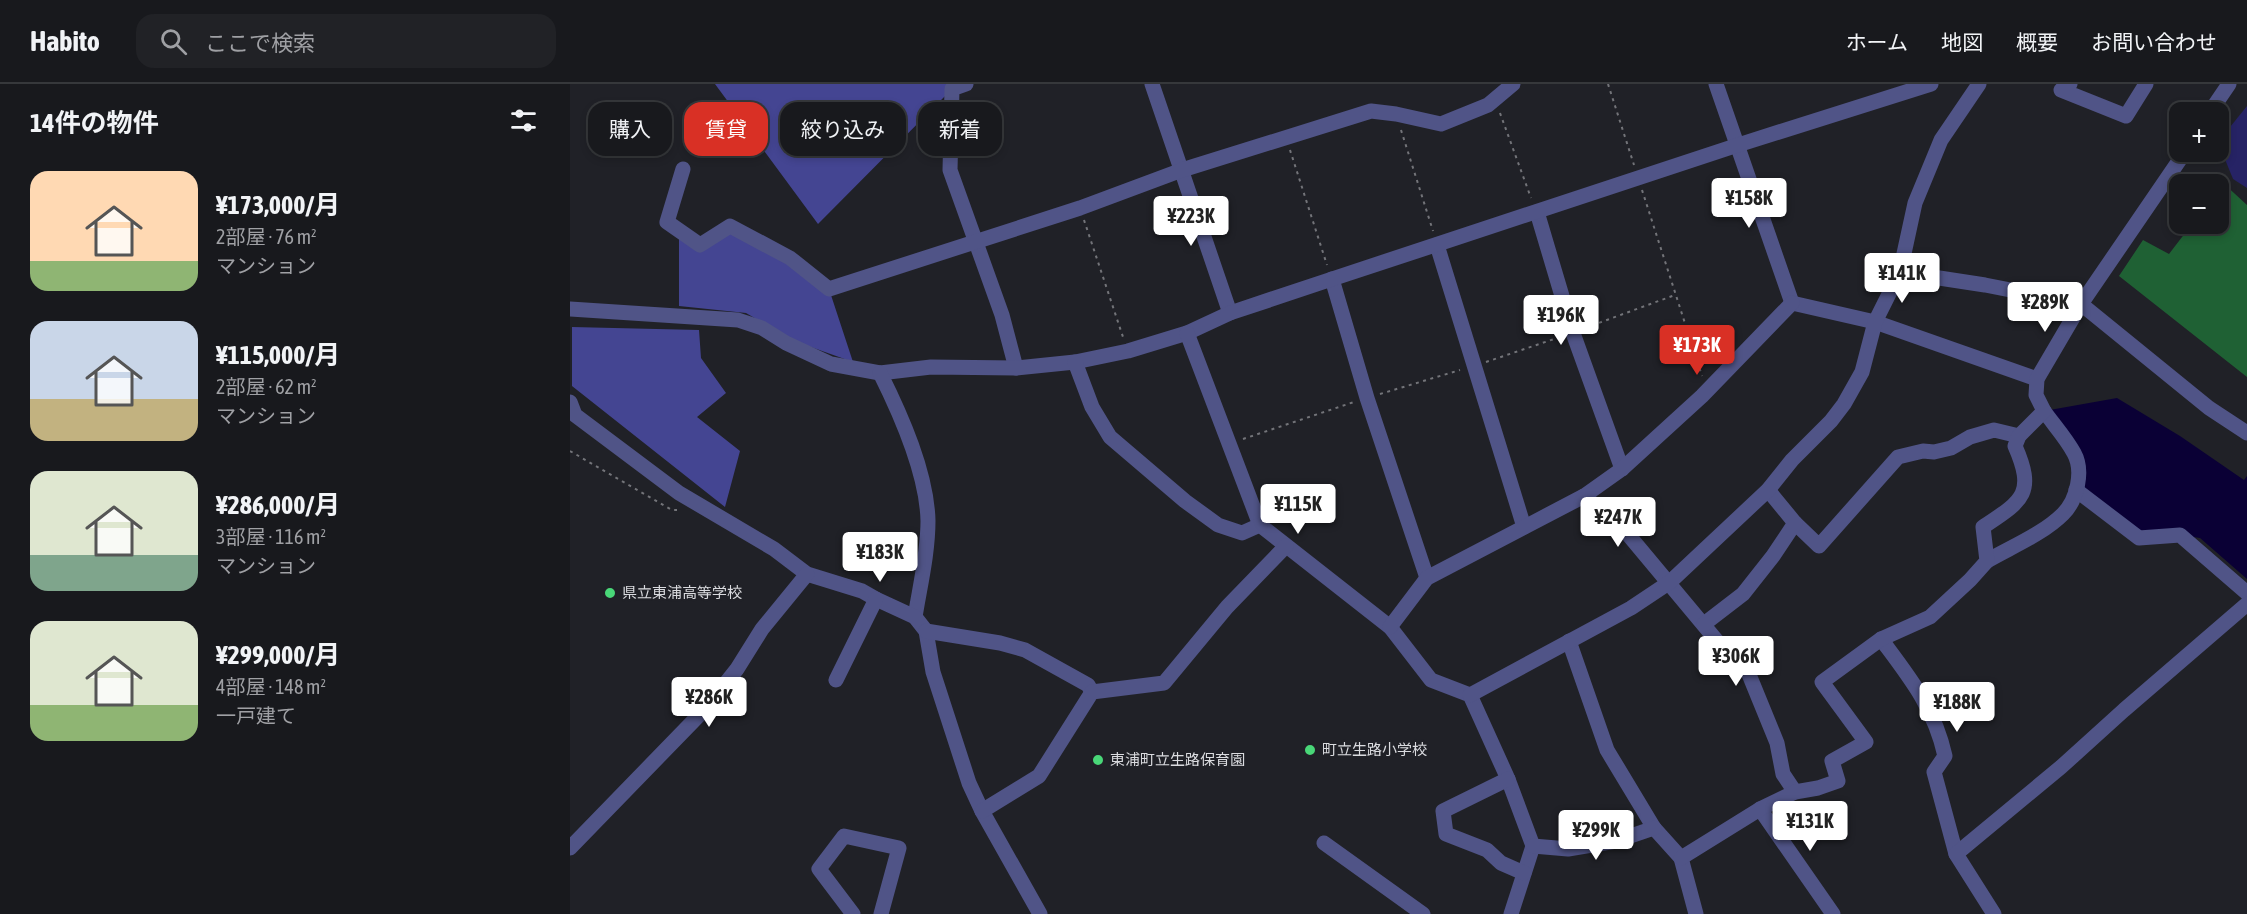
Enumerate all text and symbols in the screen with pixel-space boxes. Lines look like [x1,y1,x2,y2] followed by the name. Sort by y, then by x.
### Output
[136,14,556,68] search box
[30,25,100,57] text: Habito
[157,25,190,58] icon: search
[205,30,315,56] text: ここで検索
[1846,30,1908,54] text: ホーム
[1941,30,1983,54] text: 地図
[2016,30,2058,54] text: 概要
[2091,30,2217,54] text: お問い合わせ
[588,102,672,156] chip: 購入
[684,102,768,156] chip: 賃貸
[780,102,906,156] chip: 絞り込み
[918,102,1002,156] chip: 新着
[2169,102,2229,234] map controls
[2169,102,2229,162] button: +
[507,104,540,137] icon: filters
[30,108,158,138] text: 14件の物件
[2169,174,2229,234] button: −
[1707,178,1791,229] pin: ¥158K
[1726,186,1772,209] text: ¥158K
[216,190,340,220] text: ¥173,000/月
[78,195,150,267] icon: home
[1149,196,1233,247] pin: ¥223K
[1168,204,1214,227] text: ¥223K
[216,225,317,248] text: 2部屋 · 76 m²
[1860,253,1944,304] pin: ¥141K
[216,254,316,277] text: マンション
[1879,261,1925,284] text: ¥141K
[2003,282,2087,333] pin: ¥289K
[2022,290,2068,313] text: ¥289K
[1519,295,1603,346] pin: ¥196K
[1538,303,1584,326] text: ¥196K
[1655,325,1739,376] pin: ¥173K
[1674,333,1720,356] text: ¥173K
[216,340,340,370] text: ¥115,000/月
[78,345,150,417] icon: home
[216,375,317,398] text: 2部屋 · 62 m²
[216,404,316,427] text: マンション
[1256,484,1340,535] pin: ¥115K
[216,490,340,520] text: ¥286,000/月
[1275,492,1321,515] text: ¥115K
[78,495,150,567] icon: home
[1576,497,1660,548] pin: ¥247K
[1595,505,1641,528] text: ¥247K
[216,525,326,548] text: 3部屋 · 116 m²
[838,532,922,583] pin: ¥183K
[857,540,903,563] text: ¥183K
[216,554,316,577] text: マンション
[622,584,742,601] place label: 県立東浦高等学校
[603,586,617,600] marker: 県立東浦高等学校
[1694,636,1778,687] pin: ¥306K
[216,640,340,670] text: ¥299,000/月
[1713,644,1759,667] text: ¥306K
[78,645,150,717] icon: home
[216,675,326,698] text: 4部屋 · 148 m²
[667,677,751,728] pin: ¥286K
[1915,682,1999,733] pin: ¥188K
[686,685,732,708] text: ¥286K
[1934,690,1980,713] text: ¥188K
[216,704,296,727] text: 一戸建て
[1322,741,1427,758] place label: 町立生路小学校
[1303,743,1317,757] marker: 町立生路小学校
[1110,751,1245,768] place label: 東浦町立生路保育園
[1091,753,1105,767] marker: 東浦町立生路保育園
[1768,801,1852,852] pin: ¥131K
[1787,809,1833,832] text: ¥131K
[1554,810,1638,861] pin: ¥299K
[1573,818,1619,841] text: ¥299K

